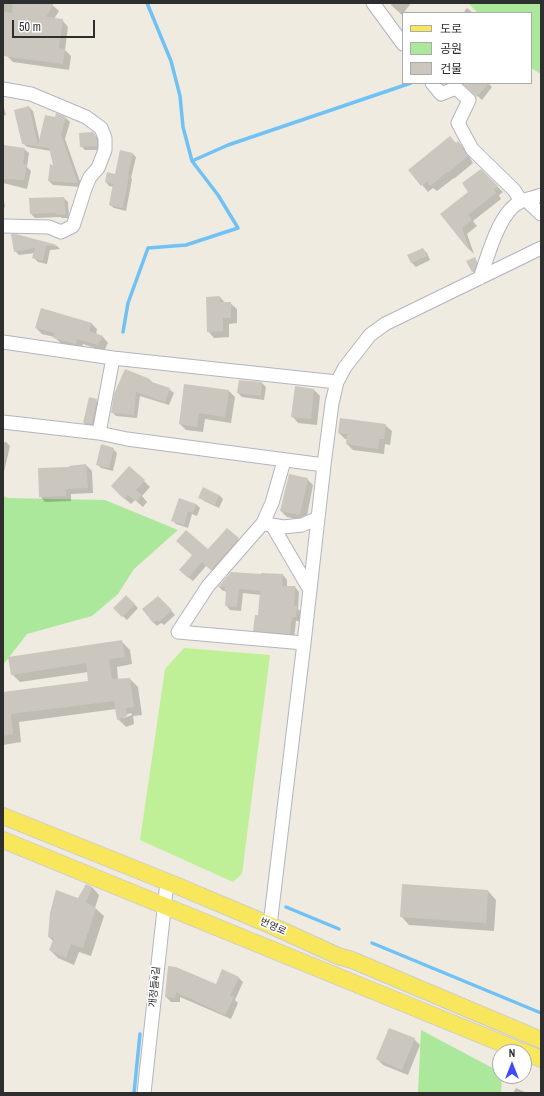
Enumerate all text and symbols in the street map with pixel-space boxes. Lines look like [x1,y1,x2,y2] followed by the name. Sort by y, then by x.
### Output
[14,12,97,38] scale bar
[402,12,532,84] legend
[19,19,41,35] text: 50 m
[440,21,462,37] text: 도로
[440,41,462,57] text: 공원
[440,61,462,77] text: 건물
[258,916,288,938] street label: 번영로
[147,966,163,1008] street label: 개정들4길
[492,1044,532,1084] north arrow
[509,1046,515,1060] text: N

